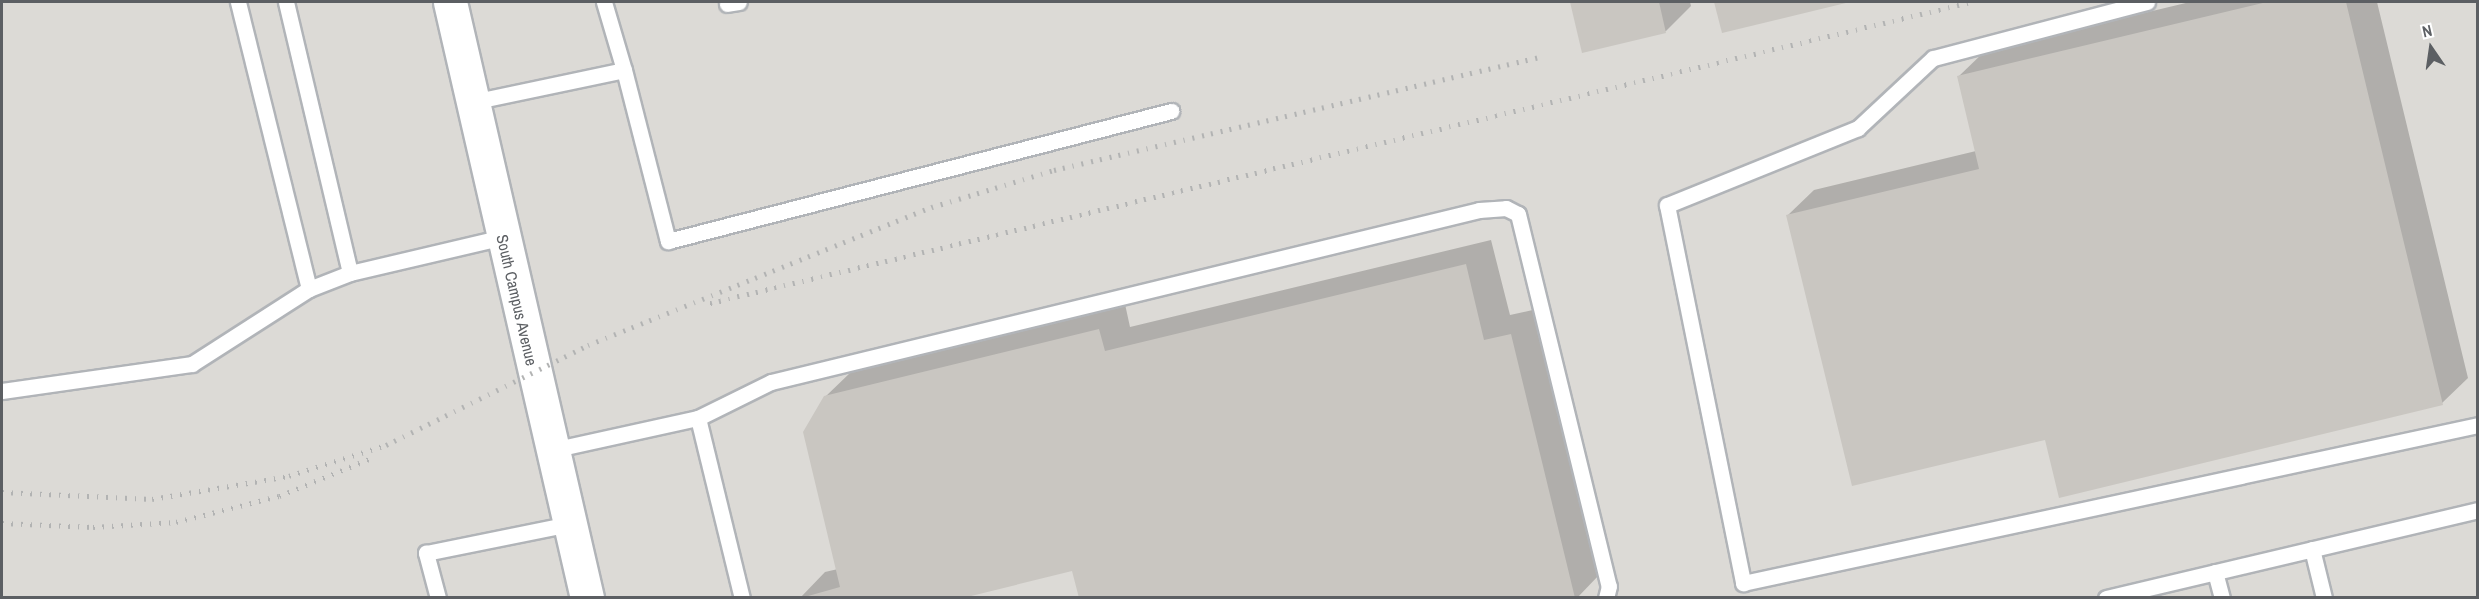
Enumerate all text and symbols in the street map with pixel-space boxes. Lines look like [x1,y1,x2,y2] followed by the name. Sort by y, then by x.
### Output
[2401,18,2461,78] north arrow
[2420,19,2434,42] text: N
[492,232,542,368] street label: South Campus Avenue

